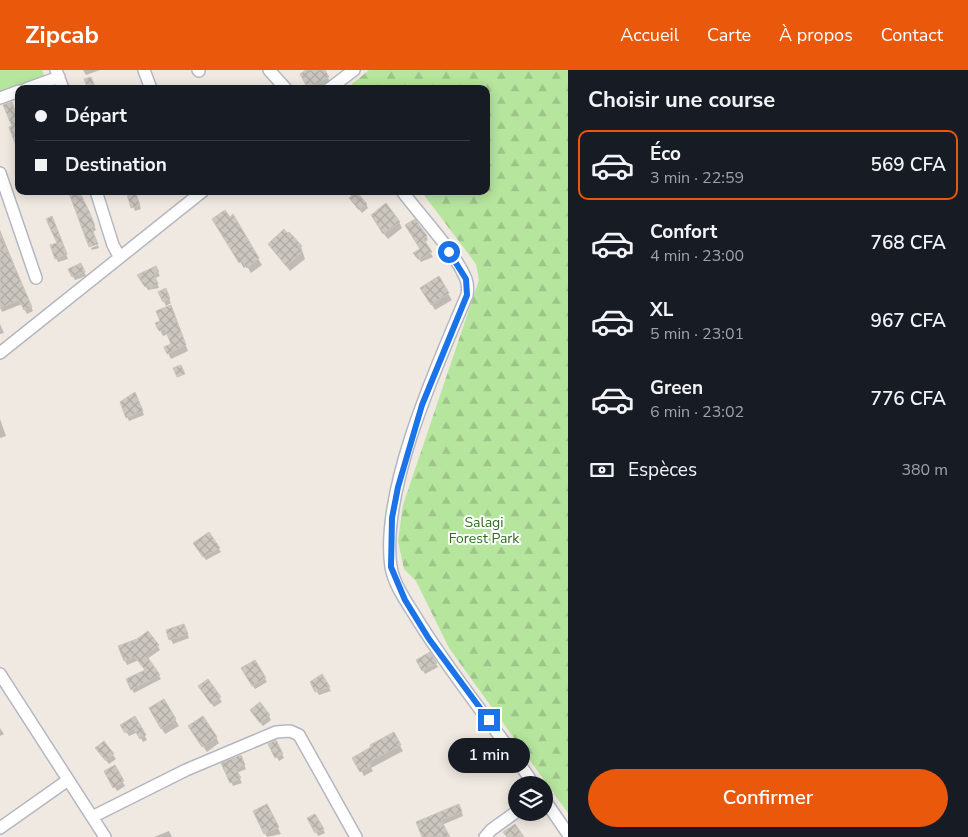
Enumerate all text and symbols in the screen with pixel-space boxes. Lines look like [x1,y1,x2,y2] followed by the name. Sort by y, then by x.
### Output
[25,19,99,51] text: Zipcab
[620,23,679,47] text: Accueil
[707,23,751,47] text: Carte
[779,23,853,47] text: À propos
[881,23,943,47] text: Contact
[588,85,775,115] text: Choisir une course
[65,103,127,129] text: Départ
[650,141,681,167] text: Éco
[590,143,635,188] icon: car
[65,152,167,178] text: Destination
[871,152,946,178] text: 569 CFA
[650,167,744,189] text: 3 min · 22:59
[650,219,717,245] text: Confort
[590,221,635,266] icon: car
[871,230,946,256] text: 768 CFA
[438,241,460,263] route start
[650,245,744,267] text: 4 min · 23:00
[650,297,673,323] text: XL
[590,299,635,344] icon: car
[871,308,946,334] text: 967 CFA
[650,323,744,345] text: 5 min · 23:01
[650,375,703,401] text: Green
[590,377,635,422] icon: car
[871,386,946,412] text: 776 CFA
[650,401,744,423] text: 6 min · 23:02
[588,456,616,484] icon: cash
[628,457,697,483] text: Espèces
[901,459,948,481] text: 380 m
[449,513,520,548] park label: Salagi Forest Park
[478,709,500,731] route end
[448,738,530,772] callout: 1 min
[469,744,509,766] text: 1 min
[588,769,948,827] button: Confirmer
[508,776,553,821] map controls
[508,776,553,821] button: layers

